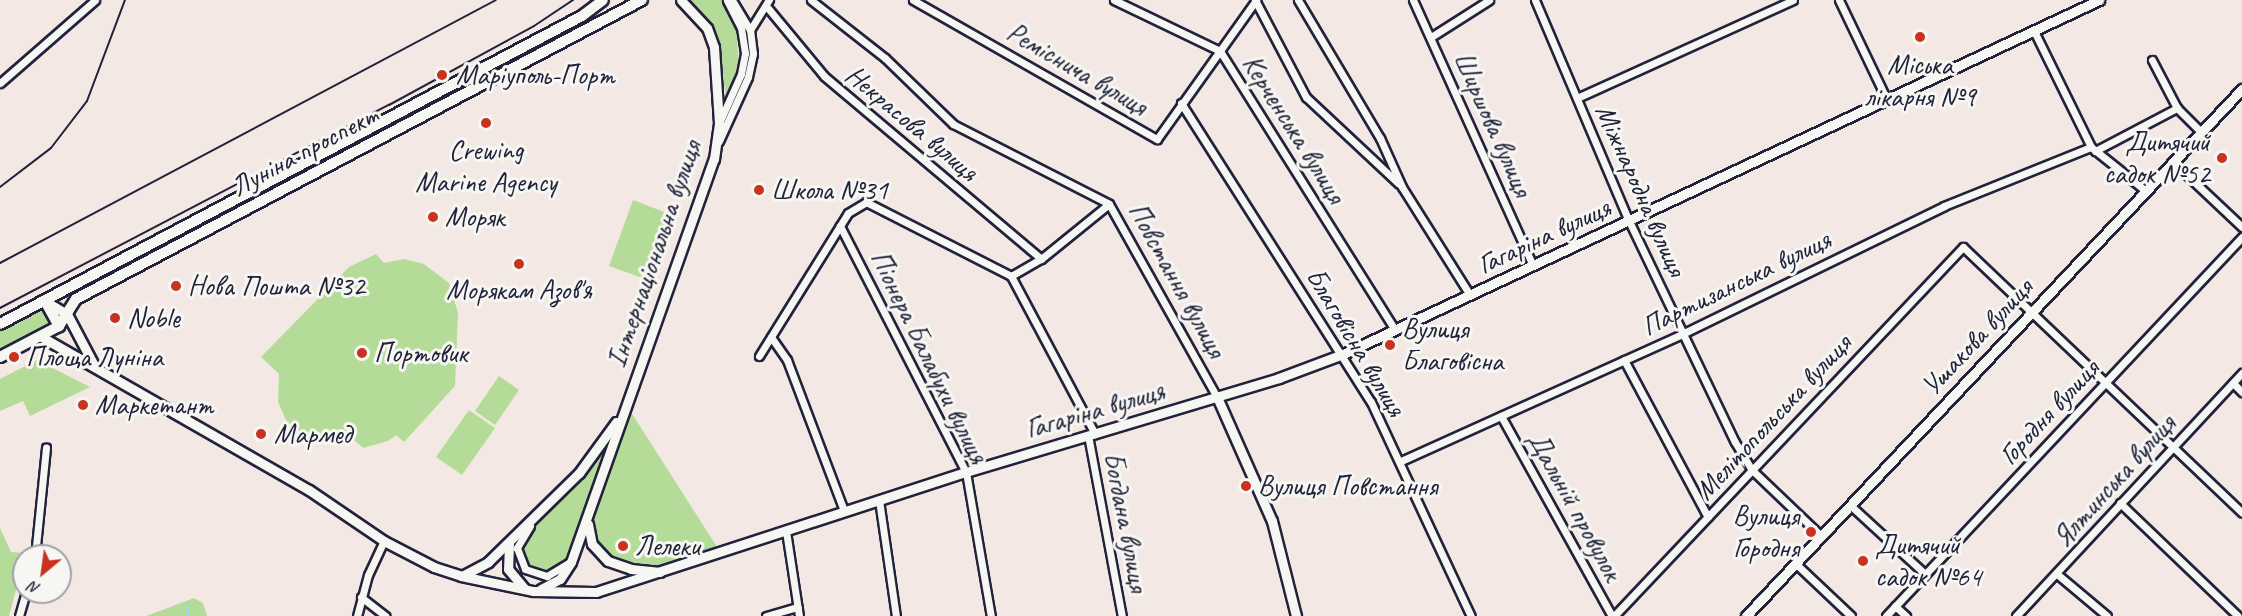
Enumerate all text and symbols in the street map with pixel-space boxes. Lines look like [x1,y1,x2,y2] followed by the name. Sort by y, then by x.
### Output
[1000,15,1154,123] street label: Реміснича вулиця
[1911,28,1929,46] marker: Міська лікарня №9
[1446,47,1540,201] street label: Ширшова вулиця
[1864,48,1976,114] place label: Міська лікарня №9
[1235,49,1353,209] street label: Керченська вулиця
[838,57,986,189] street label: Некрасова вулиця
[456,58,614,92] place label: Маріуполь-Порт
[433,66,451,84] marker: Маріуполь-Порт
[225,98,383,204] street label: Луніна проспект
[1588,99,1694,281] street label: Міжнародна вулиця
[479,116,493,130] marker: Crewing Marine Agency
[2104,125,2210,191] place label: Дитячий садок №52
[415,133,557,199] place label: Crewing Marine Agency
[600,137,708,371] street label: Інтернаціональна вулиця
[2215,151,2229,165] marker: Дитячий садок №52
[771,173,888,207] place label: Школа №31
[752,183,766,197] marker: Школа №31
[1472,190,1616,282] street label: Гагаріна вулиця
[1121,197,1233,363] street label: Повстання вулиця
[445,200,505,234] place label: Моряк
[426,210,440,224] marker: Моряк
[1635,222,1837,344] street label: Партизанська вулиця
[863,245,995,469] street label: Піонера Балабухи вулиця
[512,257,526,271] marker: Морякам Азов'я
[1298,262,1414,422] street label: Благовісна вулиця
[188,269,366,303] place label: Нова Пошта №32
[1914,271,2040,403] street label: Ушакова вулиця
[446,273,592,307] place label: Морякам Азов'я
[169,279,183,293] marker: Нова Пошта №32
[127,301,180,335] place label: Noble
[108,311,122,325] marker: Noble
[1402,312,1503,378] place label: Вулиця Благовісна
[1688,328,1858,506] street label: Мелітопольська вулиця
[374,336,467,370] place label: Портовик
[1383,338,1397,352] marker: Вулиця Благовісна
[26,340,164,374] place label: Площа Луніна
[355,346,369,360] marker: Портовик
[7,350,21,364] marker: Площа Луніна
[1992,352,2106,472] street label: Городня вулиця
[1021,374,1169,446] street label: Гагаріна вулиця
[95,388,213,422] place label: Маркетант
[76,398,90,412] marker: Маркетант
[2045,407,2183,555] street label: Ялтинська вулиця
[274,417,352,451] place label: Мармед
[252,425,270,443] marker: Мармед
[1520,426,1630,586] street label: Дальній провулок
[1096,449,1156,595] street label: Богдана вулиця
[1258,469,1435,503] place label: Вулиця Повстання
[1239,479,1253,493] marker: Вулиця Повстання
[1733,499,1799,565] place label: Вулиця Городня
[1804,525,1818,539] marker: Вулиця Городня
[1875,528,1981,594] place label: Дитячий садок №64
[635,529,699,563] place label: Лелеки
[616,539,630,553] marker: Лелеки
[12,544,72,604] north arrow
[1856,554,1870,568] marker: Дитячий садок №64
[25,577,43,599] text: N

